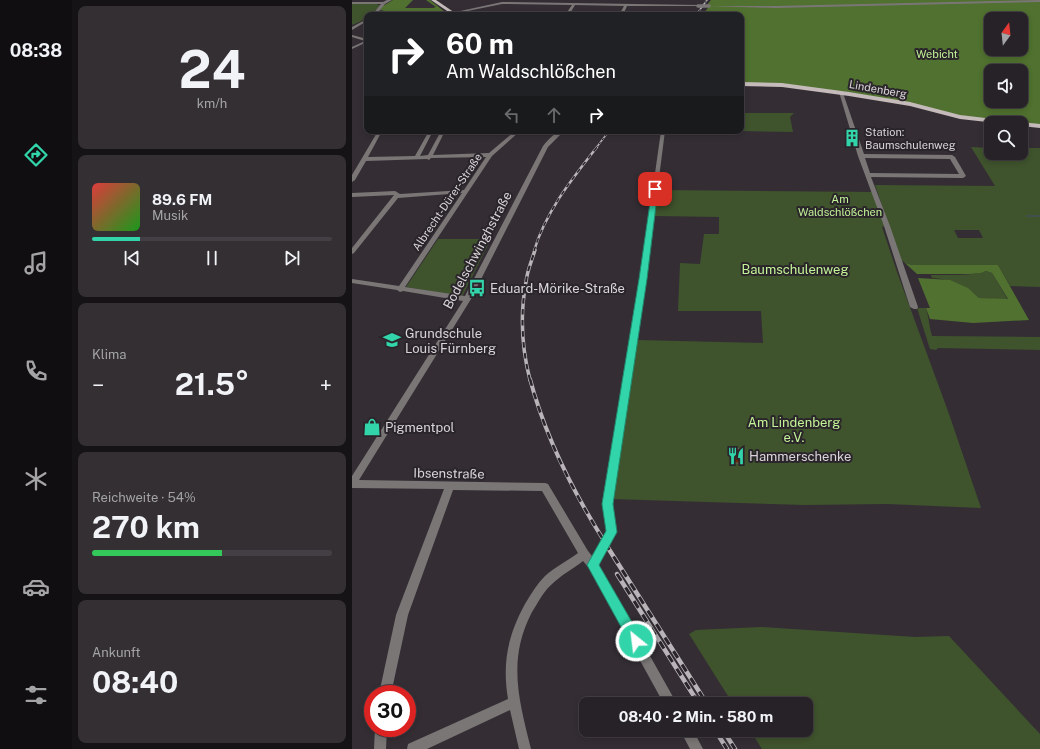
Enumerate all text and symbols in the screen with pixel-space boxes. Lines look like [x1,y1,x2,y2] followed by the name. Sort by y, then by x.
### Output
[984,12,1028,56] north arrow
[984,12,1028,160] map controls
[446,27,514,60] text: 60 m
[380,28,432,80] icon: right
[178,39,246,100] text: 24
[10,40,62,61] text: 08:38
[916,48,958,60] park label: Webicht
[446,61,616,82] text: Am Waldschlößchen
[984,64,1028,108] button: sound
[848,78,908,100] street label: Lindenberg
[197,96,227,111] text: km/h
[501,104,523,126] icon: left
[543,104,565,126] icon: ahead
[585,104,607,126] icon: right
[984,116,1028,160] button: search
[865,126,956,151] place label: Station: Baumschulenweg
[842,128,862,148] building icon: Station: Baumschulenweg
[22,141,50,169] icon: directions
[410,151,484,253] street label: Albrecht-Dürer-Straße
[638,172,672,206] pin
[644,178,666,200] icon: arrive
[440,189,515,312] street label: Bodelschwinghstraße
[152,191,212,208] text: 89.6 FM
[798,193,882,218] park label: Am Waldschlößchen
[152,208,188,223] text: Musik
[121,247,143,269] icon: previous
[201,247,223,269] icon: pause
[281,247,303,269] icon: next
[22,249,50,277] icon: music
[741,262,849,277] park label: Baumschulenweg
[467,278,487,298] bus stop icon: Eduard-Mörike-Straße
[490,281,625,296] place label: Eduard-Mörike-Straße
[405,326,496,356] place label: Grundschule Louis Fürnberg
[382,330,402,350] school or university icon: Grundschule Louis Fürnberg
[92,347,126,362] text: Klima
[22,357,50,385] icon: phone
[175,366,249,402] text: 21.5°
[92,372,104,398] text: −
[320,372,332,398] text: +
[748,415,840,445] park label: Am Lindenberg e.V.
[362,417,382,437] shop icon: Pigmentpol
[385,420,455,435] place label: Pigmentpol
[726,446,746,466] restaurant icon: Hammerschenke
[749,449,851,464] place label: Hammerschenke
[22,465,50,493] icon: climate
[413,465,485,482] street label: Ibsenstraße
[92,490,196,505] text: Reichweite · 54%
[92,509,200,545] text: 270 km
[22,573,50,601] icon: car
[615,620,657,662] position arrow
[92,645,141,660] text: Ankunft
[92,664,178,700] text: 08:40
[22,681,50,709] icon: filters
[364,685,416,737] speed limit sign: 30
[619,708,773,725] text: 08:40 · 2 Min. · 580 m

